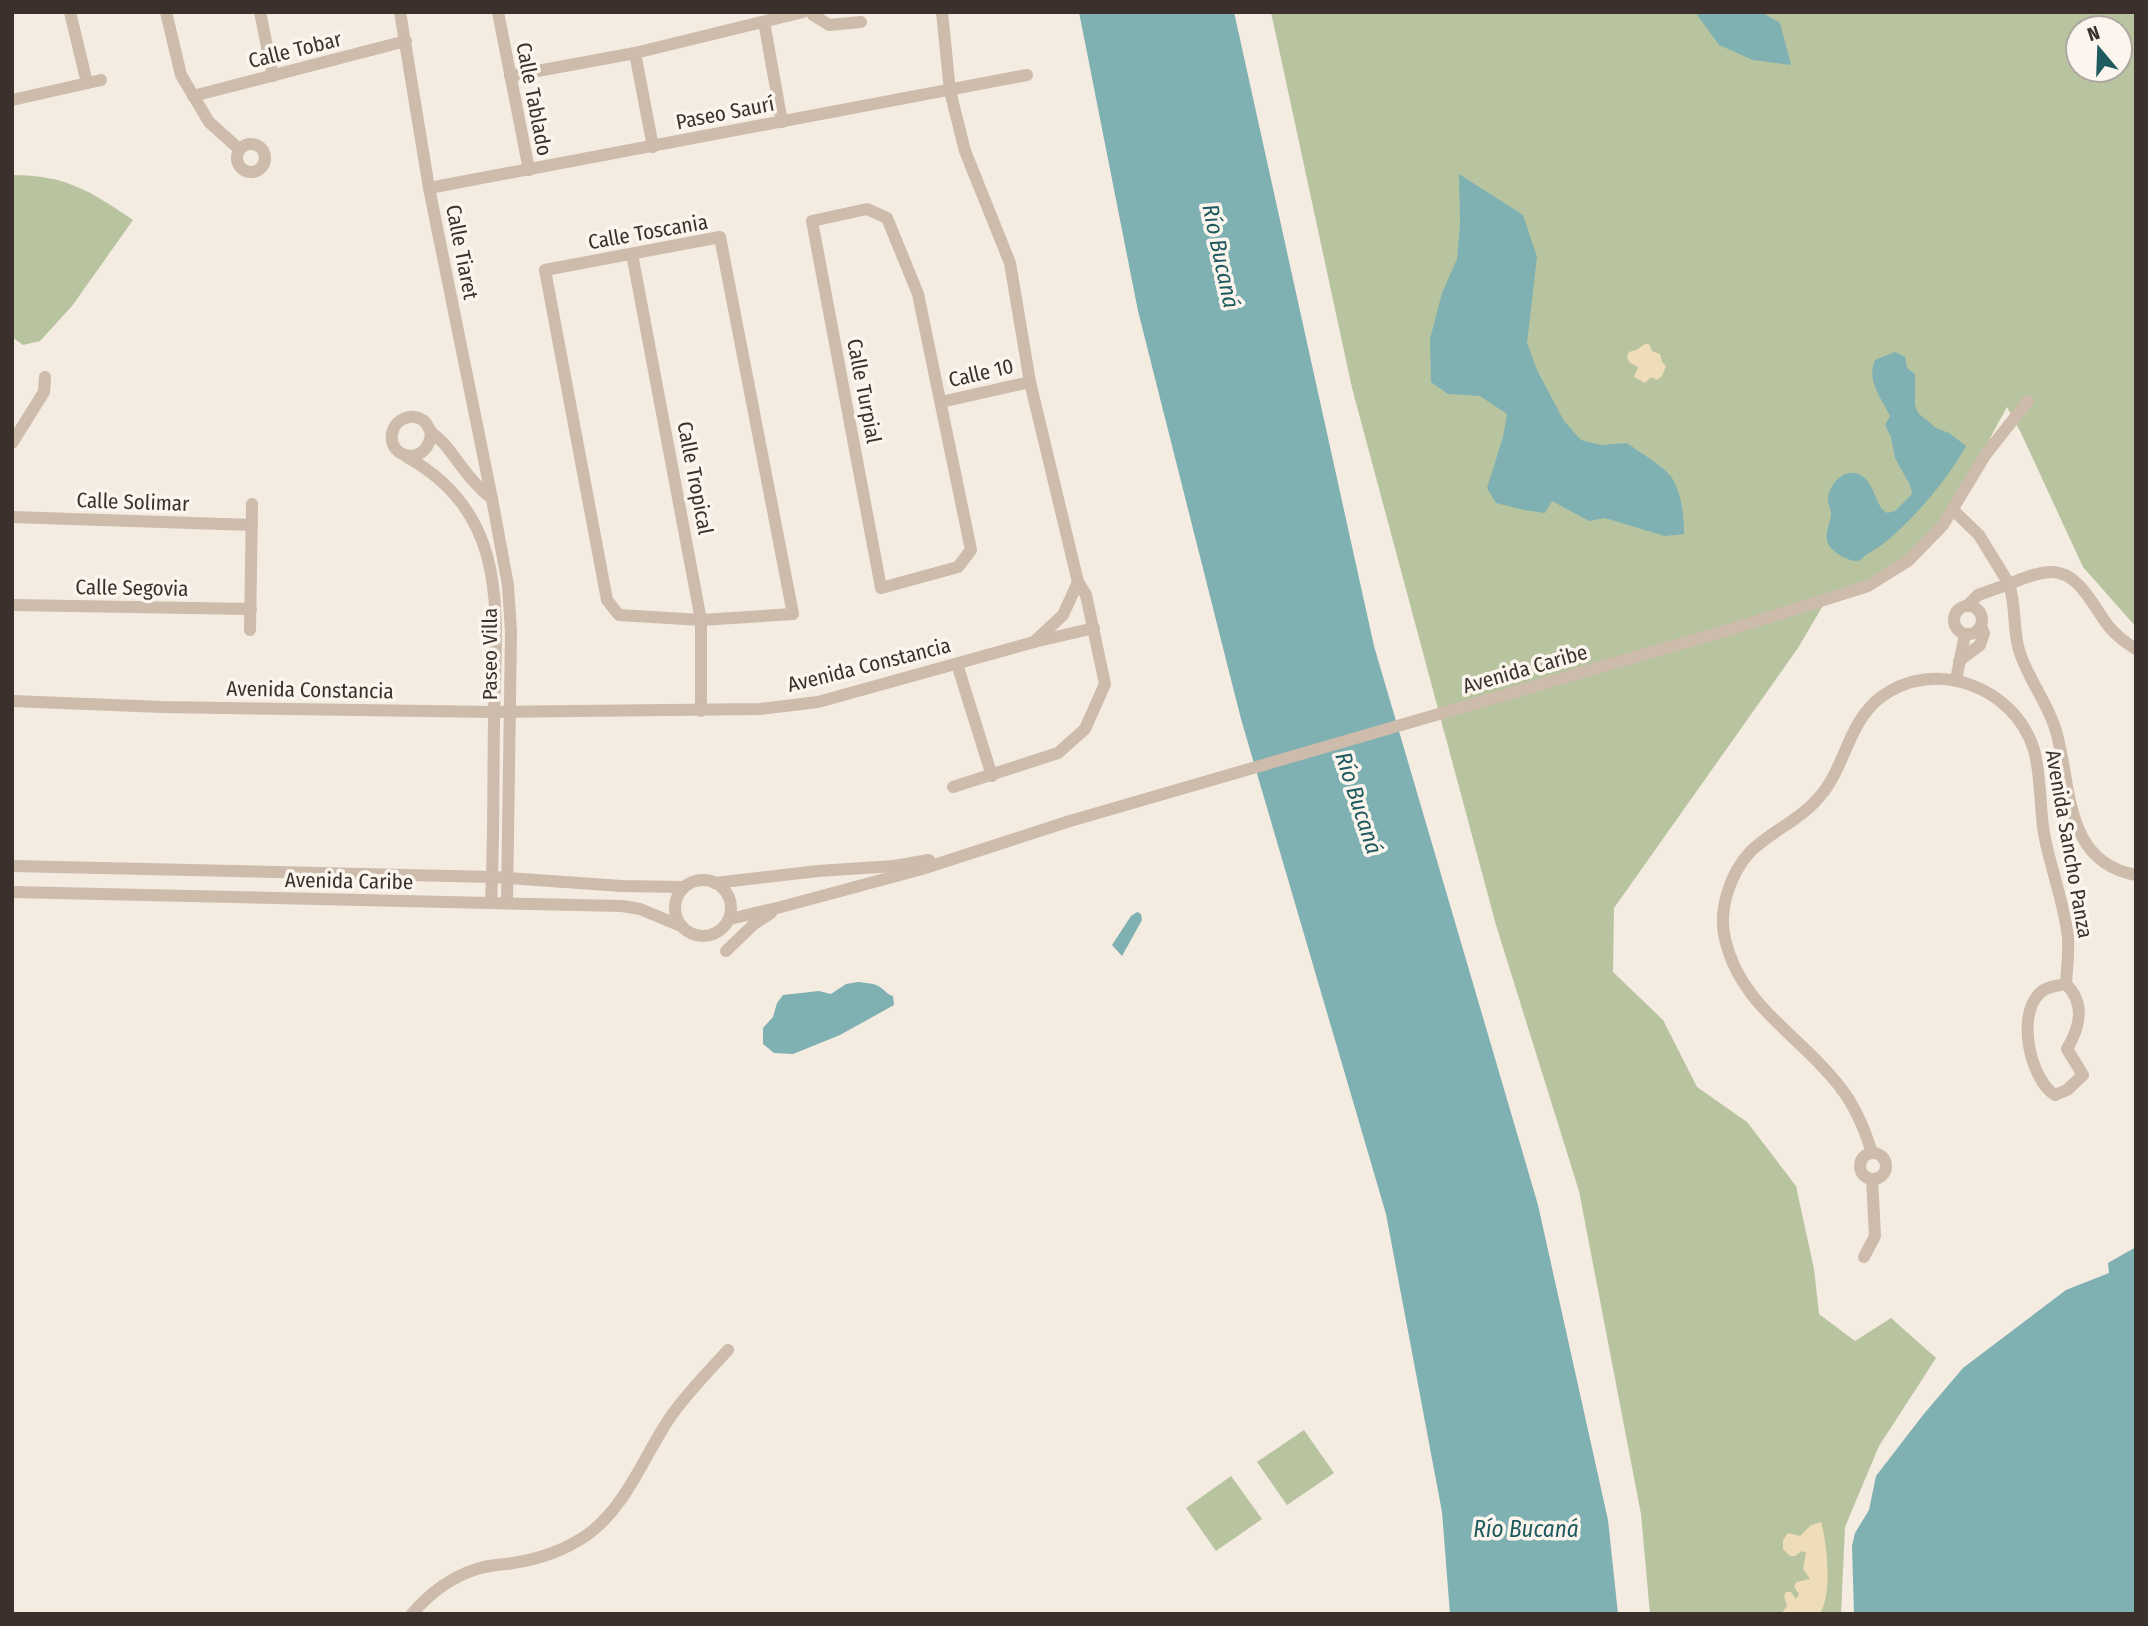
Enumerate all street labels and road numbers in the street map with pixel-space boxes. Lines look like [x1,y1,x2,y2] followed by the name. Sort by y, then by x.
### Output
[246,26,345,74] street label: Calle Tobar
[510,40,558,158] street label: Calle Tablado
[674,91,776,135] street label: Paseo Saurí
[440,202,484,302] street label: Calle Tiaret
[586,209,710,255] street label: Calle Toscania
[841,336,887,446] street label: Calle Turpial
[946,353,1016,393] street label: Calle 10
[671,419,719,537] street label: Calle Tropical
[76,487,191,517] street label: Calle Solimar
[75,574,189,602] street label: Calle Segovia
[477,608,503,700] street label: Paseo Villa
[785,632,953,698] street label: Avenida Constancia
[1460,639,1590,699] street label: Avenida Caribe
[226,676,394,704] street label: Avenida Constancia
[2040,748,2098,940] street label: Avenida Sancho Panza
[285,867,413,895] street label: Avenida Caribe

